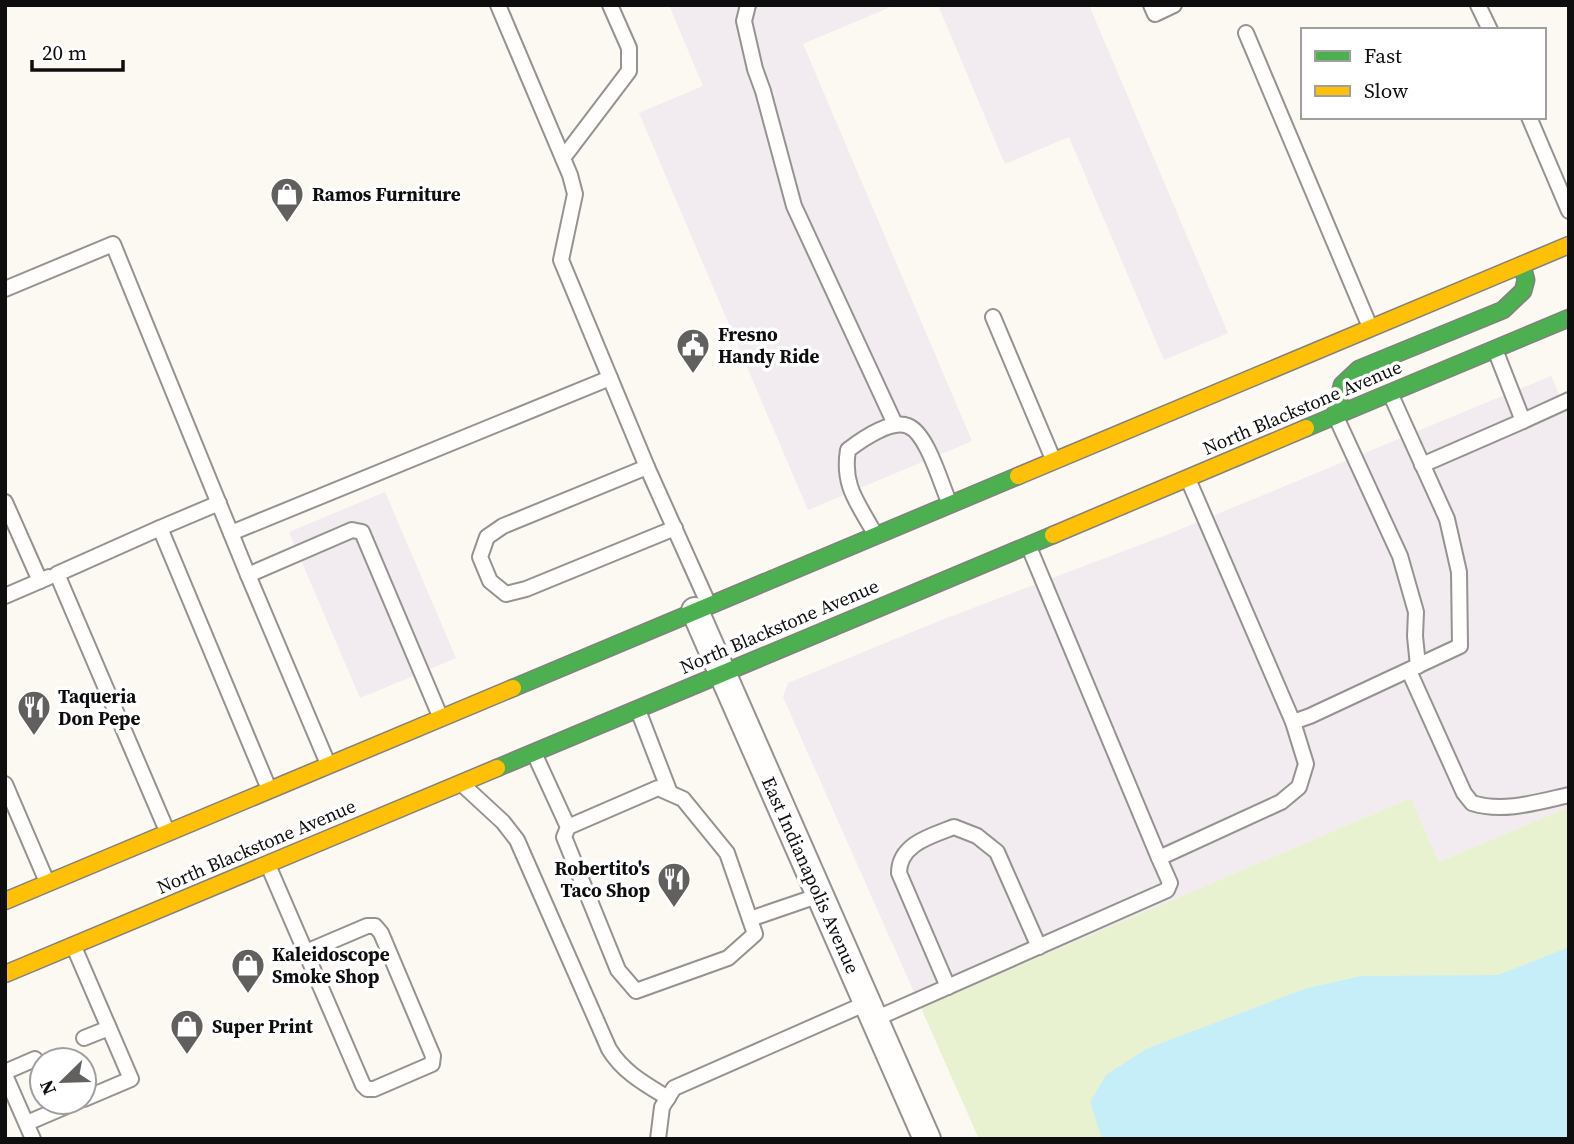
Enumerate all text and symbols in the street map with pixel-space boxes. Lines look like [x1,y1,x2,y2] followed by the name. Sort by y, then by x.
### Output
[32,28,122,72] scale bar
[1301,28,1546,119] legend
[42,38,87,67] text: 20 m
[1364,41,1402,70] text: Fast
[1364,76,1408,105] text: Slow
[268,175,306,224] shop icon: Ramos Furniture
[312,181,461,207] place label: Ramos Furniture
[718,321,819,369] place label: Fresno Handy Ride
[674,326,712,375] public building icon: Fresno Handy Ride
[1199,353,1405,461] street label: North Blackstone Avenue
[676,572,882,680] street label: North Blackstone Avenue
[58,683,141,731] place label: Taqueria Don Pepe
[15,688,53,737] restaurant icon: Taqueria Don Pepe
[756,772,866,978] street label: East Indianapolis Avenue
[153,792,359,900] street label: North Blackstone Avenue
[555,855,650,903] place label: Robertito's Taco Shop
[655,860,693,909] restaurant icon: Robertito's Taco Shop
[272,941,390,989] place label: Kaleidoscope Smoke Shop
[229,946,267,995] shop icon: Kaleidoscope Smoke Shop
[168,1007,206,1056] shop icon: Super Print
[212,1013,313,1039] place label: Super Print
[28,1046,98,1116] north arrow
[33,1076,62,1099] text: N

